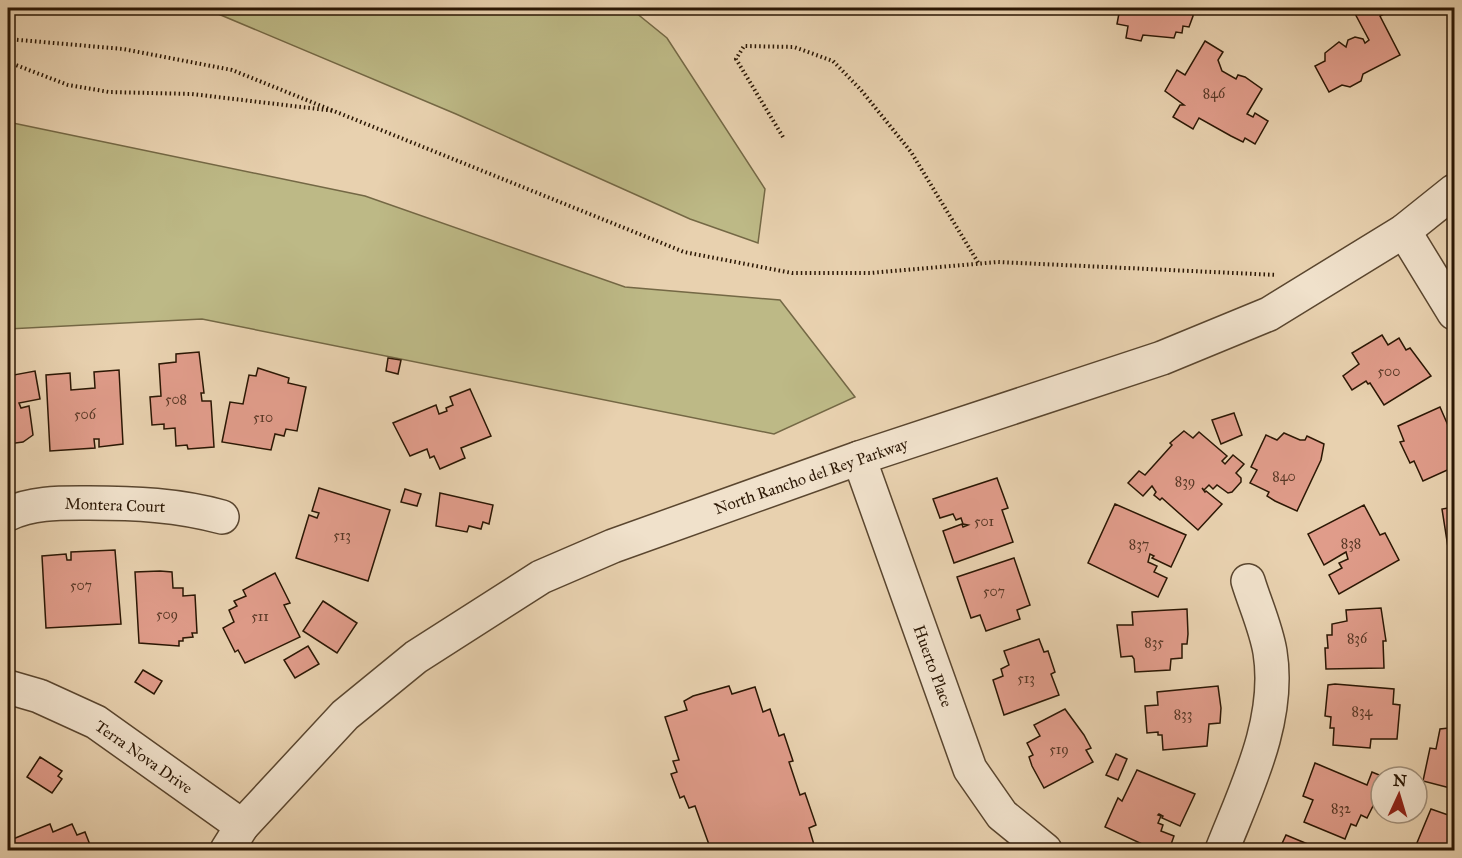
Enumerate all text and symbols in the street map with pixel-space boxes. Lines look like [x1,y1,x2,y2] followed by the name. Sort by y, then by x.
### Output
[1203,85,1226,102] house number: 846
[1378,363,1400,380] house number: 500
[165,391,187,408] house number: 508
[74,406,97,423] house number: 506
[253,409,273,426] house number: 510
[712,434,911,518] street label: North Rancho del Rey Parkway
[1272,468,1296,485] house number: 840
[1175,473,1195,490] house number: 839
[64,494,166,516] street label: Montera Court
[974,513,994,530] house number: 501
[333,527,351,544] house number: 513
[1341,535,1361,552] house number: 838
[1129,536,1149,553] house number: 837
[70,577,92,594] house number: 507
[983,583,1005,600] house number: 507
[156,606,178,623] house number: 509
[251,608,269,625] house number: 511
[909,622,957,710] street label: Huerto Place
[1347,630,1368,647] house number: 836
[1144,634,1164,651] house number: 835
[1017,670,1035,687] house number: 513
[1352,703,1374,720] house number: 834
[1174,706,1192,723] house number: 833
[92,716,197,798] street label: Terra Nova Drive
[1049,741,1069,758] house number: 519
[1369,765,1429,825] north arrow
[1393,771,1408,791] text: N
[1331,800,1351,817] house number: 832

